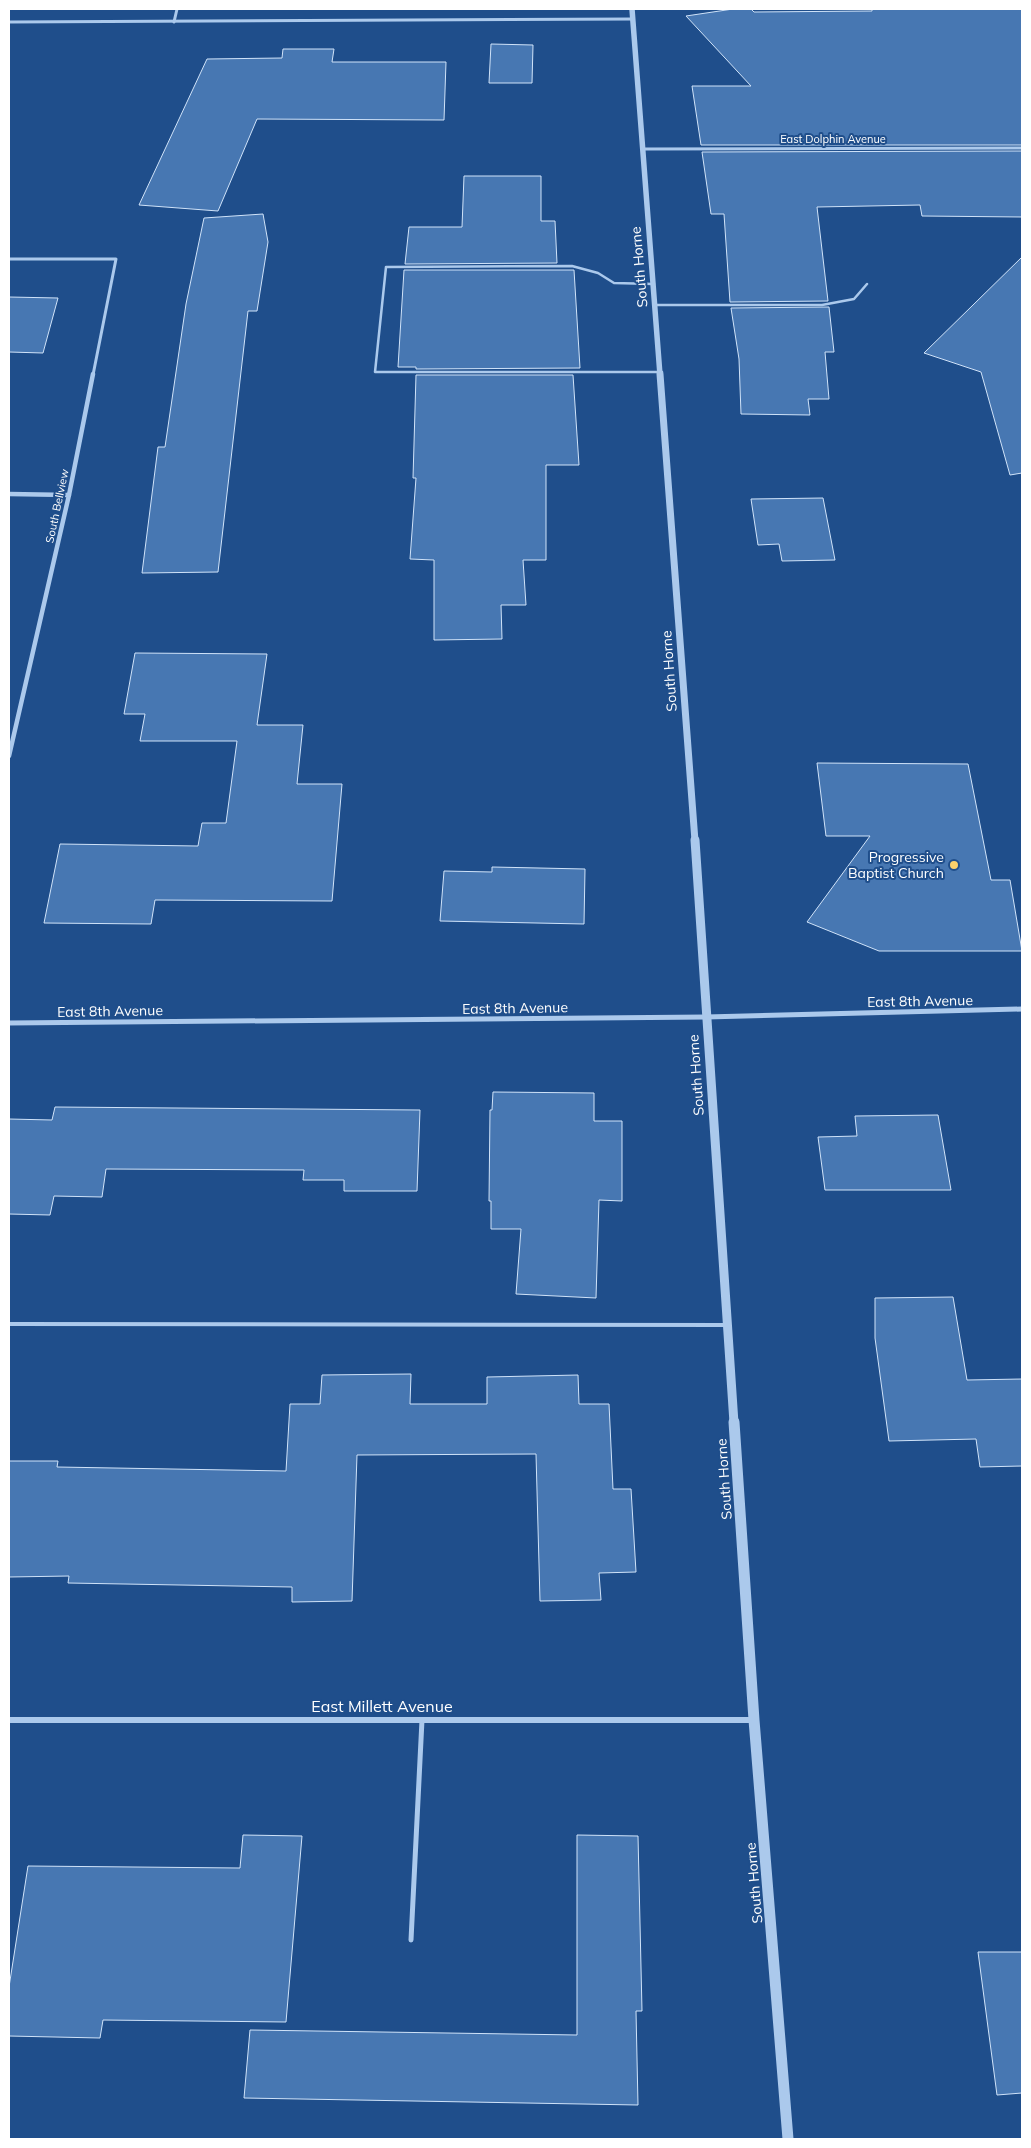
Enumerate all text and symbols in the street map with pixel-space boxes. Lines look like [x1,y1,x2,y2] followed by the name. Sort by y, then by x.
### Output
[780,132,886,146] street label: East Dolphin Avenue
[626,226,652,308] street label: South Horne
[42,467,72,544] street label: South Bellview
[657,630,681,712] street label: South Horne
[848,848,944,882] place label: Progressive Baptist Church
[948,859,960,871] marker: Progressive Baptist Church
[867,991,973,1011] street label: East 8th Avenue
[462,998,568,1018] street label: East 8th Avenue
[57,1001,163,1021] street label: East 8th Avenue
[684,1034,708,1116] street label: South Horne
[712,1438,736,1520] street label: South Horne
[311,1696,453,1716] street label: East Millett Avenue
[741,1842,767,1924] street label: South Horne

